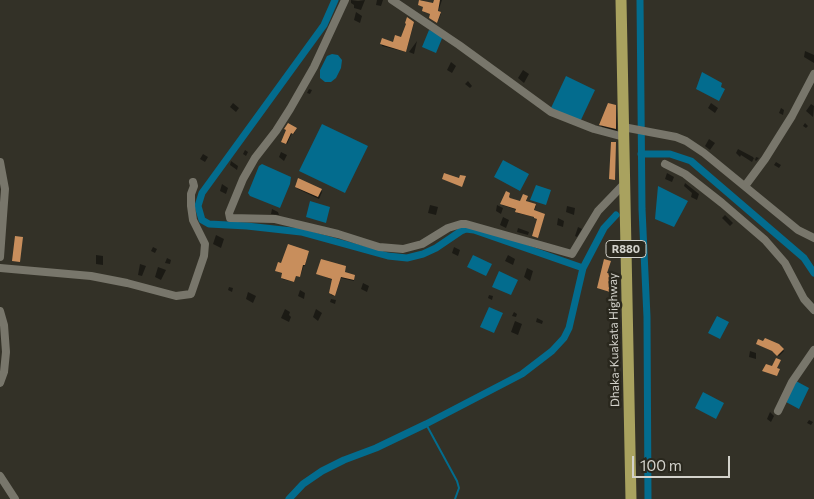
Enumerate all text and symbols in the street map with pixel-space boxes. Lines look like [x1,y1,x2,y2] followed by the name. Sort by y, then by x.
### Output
[606,240,646,258] road number: R880
[606,273,622,407] street label: Dhaka-Kuakata Highway
[634,446,732,478] scale bar
[640,456,682,474] text: 100 m

